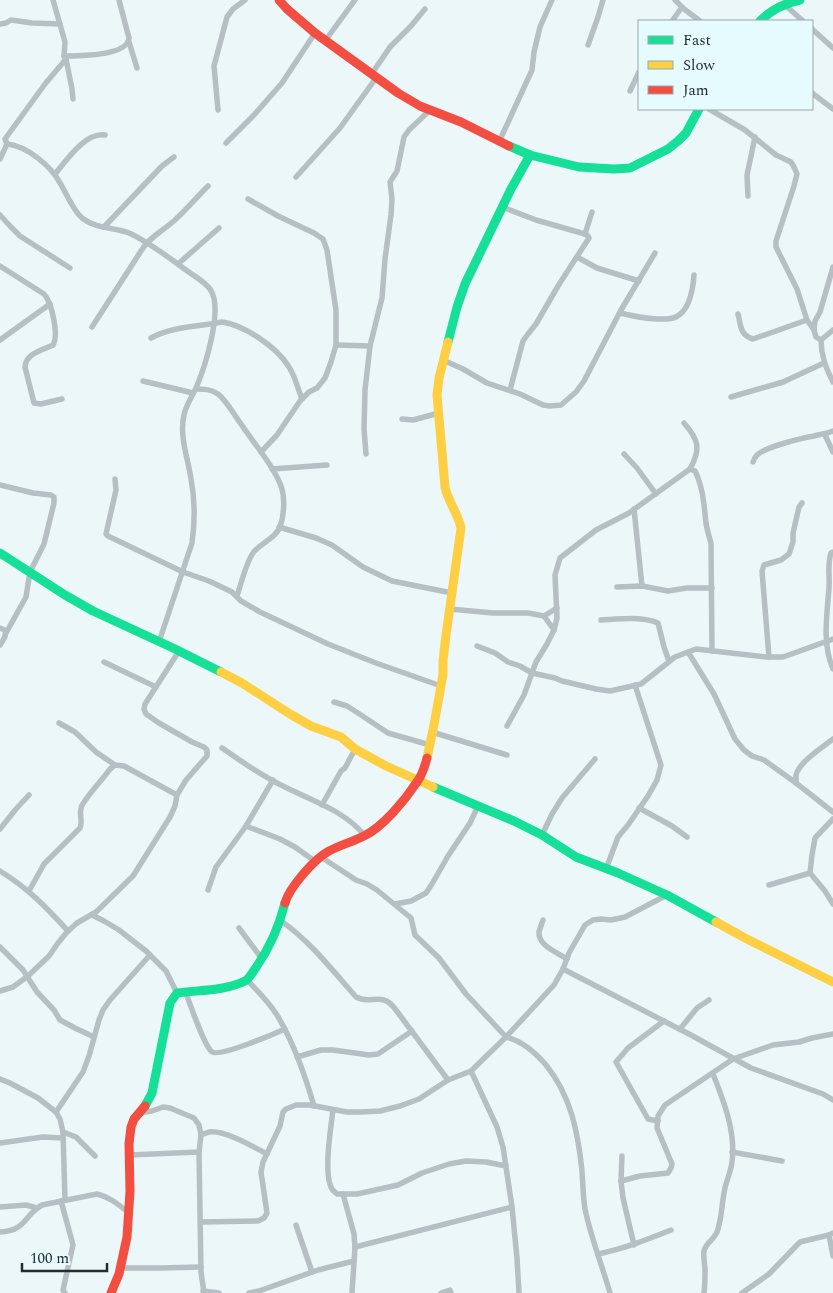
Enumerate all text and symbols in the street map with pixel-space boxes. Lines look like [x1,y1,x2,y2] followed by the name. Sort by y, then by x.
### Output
[638,20,813,110] legend
[683,29,711,52] text: Fast
[683,54,715,77] text: Slow
[683,79,709,102] text: Jam
[22,1240,108,1272] scale bar
[30,1247,69,1270] text: 100 m

